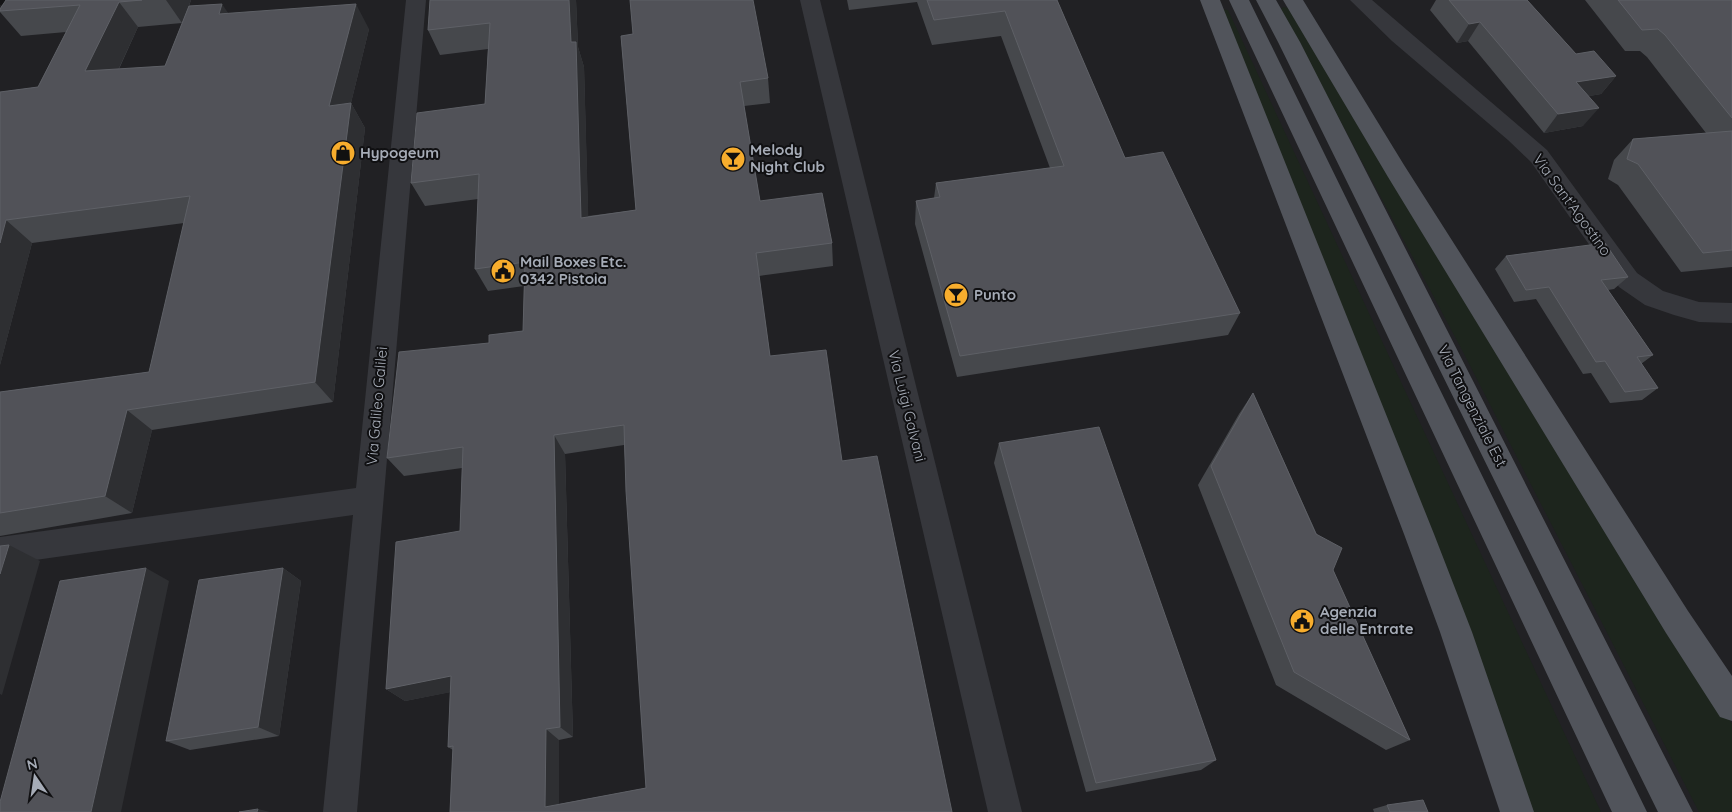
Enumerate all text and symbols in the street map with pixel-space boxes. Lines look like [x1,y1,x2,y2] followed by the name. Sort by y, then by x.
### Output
[330,140,356,166] shop icon: Hypogeum
[750,140,825,176] place label: Melody Night Club
[360,143,439,162] place label: Hypogeum
[720,146,746,172] bar icon: Melody Night Club
[1529,150,1616,259] street label: Via Sant'Agostino
[520,252,626,288] place label: Mail Boxes Etc. 0342 Pistoia
[490,258,516,284] public building icon: Mail Boxes Etc. 0342 Pistoia
[943,282,969,308] bar icon: Punto
[974,285,1016,304] place label: Punto
[1434,342,1511,470] street label: Via Tangenziale Est
[362,346,391,466] street label: Via Galileo Galilei
[884,348,931,464] street label: Via Luigi Galvani
[1320,602,1414,638] place label: Agenzia delle Entrate
[1289,608,1315,634] public building icon: Agenzia delle Entrate
[10,752,60,802] north arrow
[25,754,39,774] text: N

